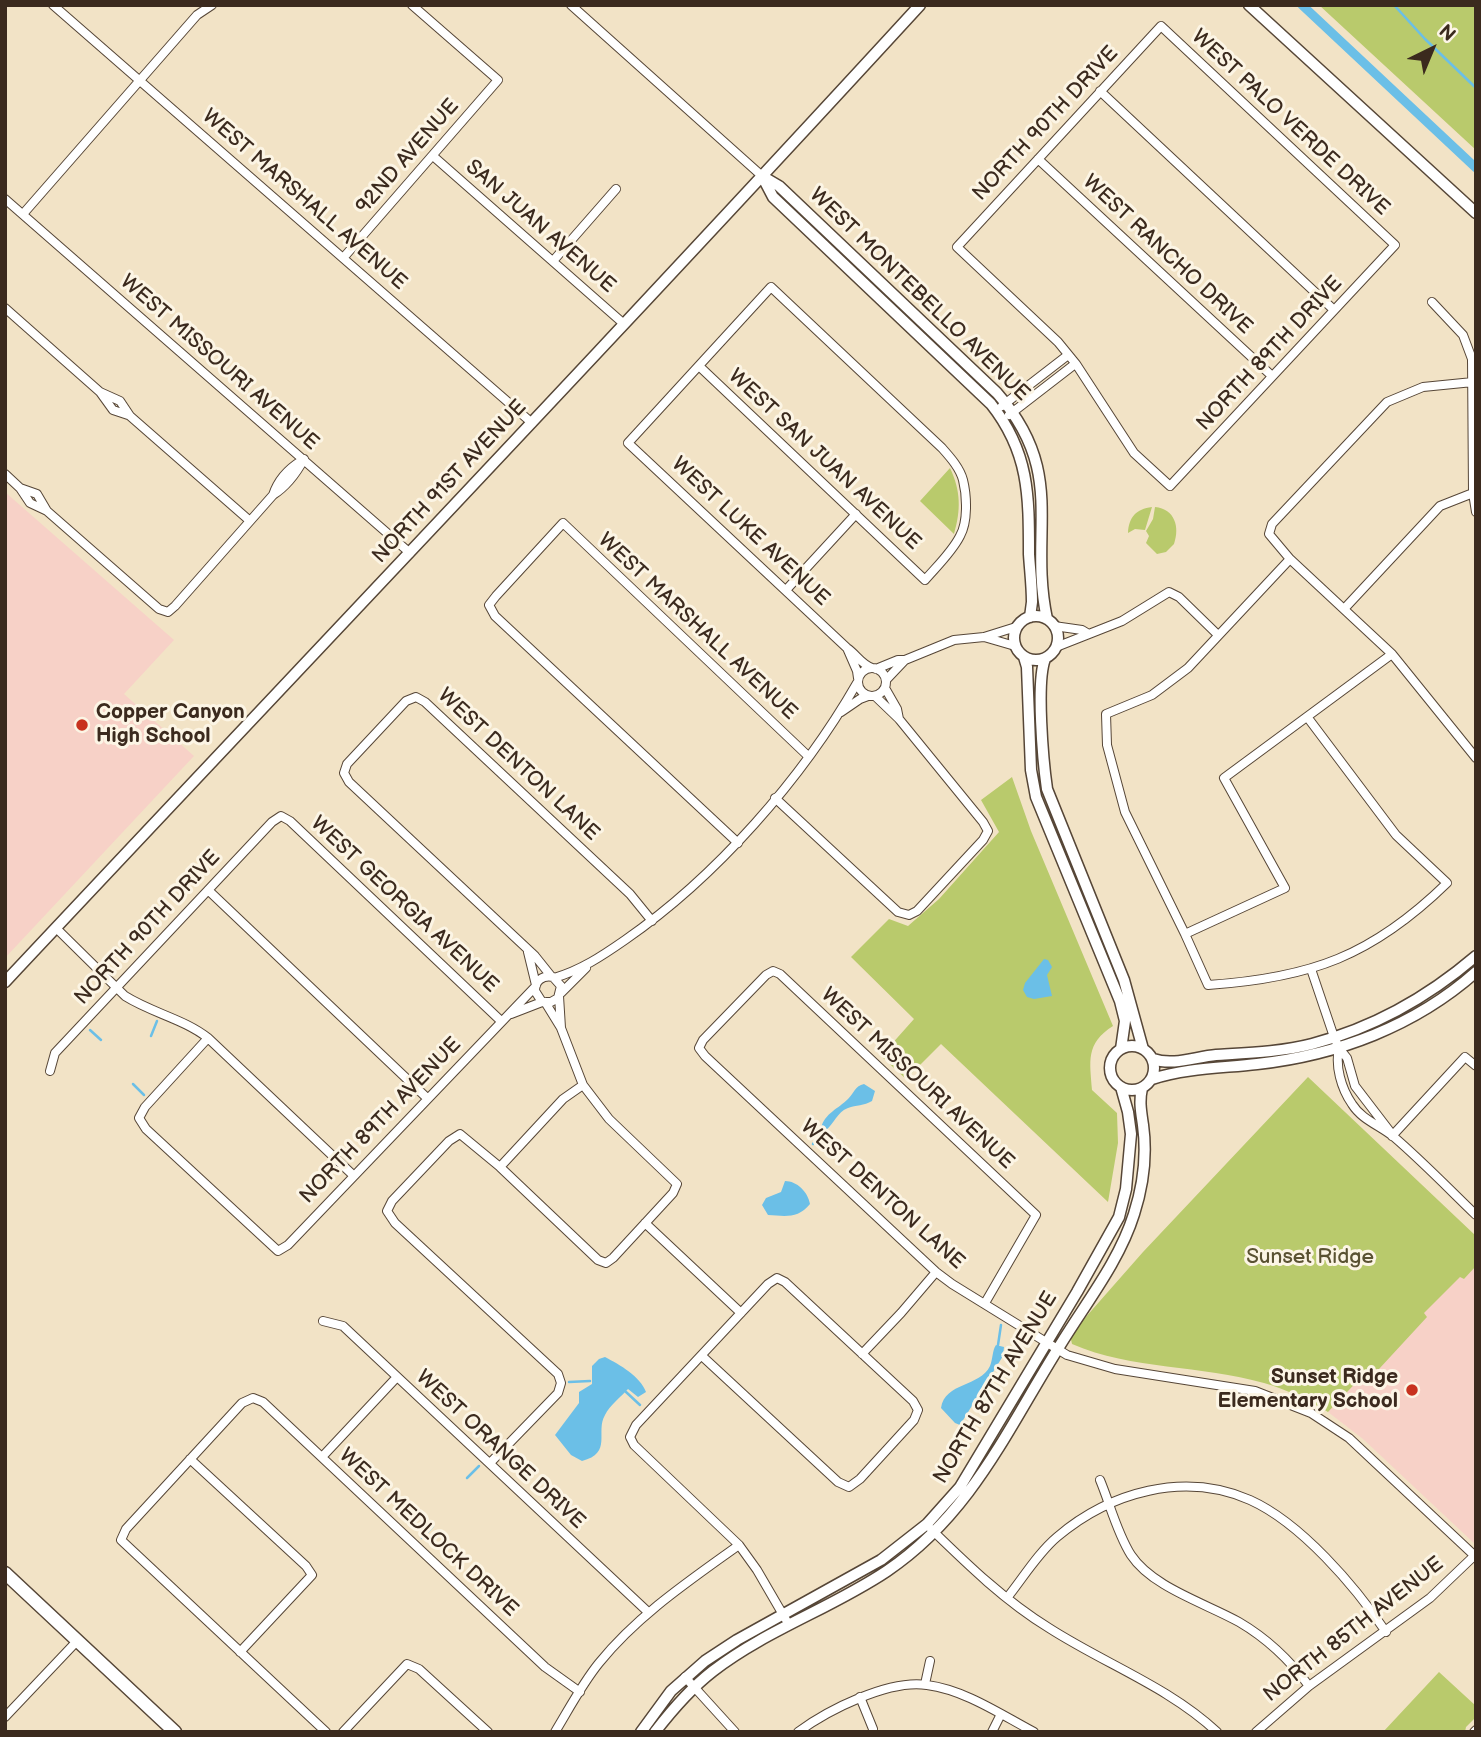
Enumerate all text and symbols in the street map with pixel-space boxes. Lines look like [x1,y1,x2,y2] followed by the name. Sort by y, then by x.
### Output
[1397,14,1467,84] north arrow
[1434,20,1460,47] text: N
[1186,25,1394,221] street label: WEST PALO VERDE DRIVE
[968,42,1124,206] street label: NORTH 90TH DRIVE
[351,94,465,220] street label: 92ND AVENUE
[196,104,412,296] street label: WEST MARSHALL AVENUE
[460,155,620,299] street label: SAN JUAN AVENUE
[1077,170,1257,340] street label: WEST RANCHO DRIVE
[804,183,1034,407] street label: WEST MONTEBELLO AVENUE
[115,270,323,456] street label: WEST MISSOURI AVENUE
[1192,272,1348,436] street label: NORTH 89TH DRIVE
[723,364,925,556] street label: WEST SAN JUAN AVENUE
[368,395,532,569] street label: NORTH 91ST AVENUE
[666,452,834,612] street label: WEST LUKE AVENUE
[592,528,802,726] street label: WEST MARSHALL AVENUE
[432,684,604,846] street label: WEST DENTON LANE
[96,700,245,750] place label: Copper Canyon High School
[74,717,90,733] marker: Copper Canyon High School
[305,811,503,999] street label: WEST GEORGIA AVENUE
[70,846,226,1010] street label: NORTH 90TH DRIVE
[815,983,1019,1175] street label: WEST MISSOURI AVENUE
[295,1033,467,1209] street label: NORTH 89TH AVENUE
[795,1115,969,1275] street label: WEST DENTON LANE
[1246,1245,1374,1271] park label: Sunset Ridge
[929,1287,1063,1489] street label: NORTH 87TH AVENUE
[410,1365,590,1535] street label: WEST ORANGE DRIVE
[1218,1365,1398,1415] place label: Sunset Ridge Elementary School
[1404,1382,1420,1398] marker: Sunset Ridge Elementary School
[333,1443,523,1623] street label: WEST MEDLOCK DRIVE
[1259,1552,1449,1708] street label: NORTH 85TH AVENUE

